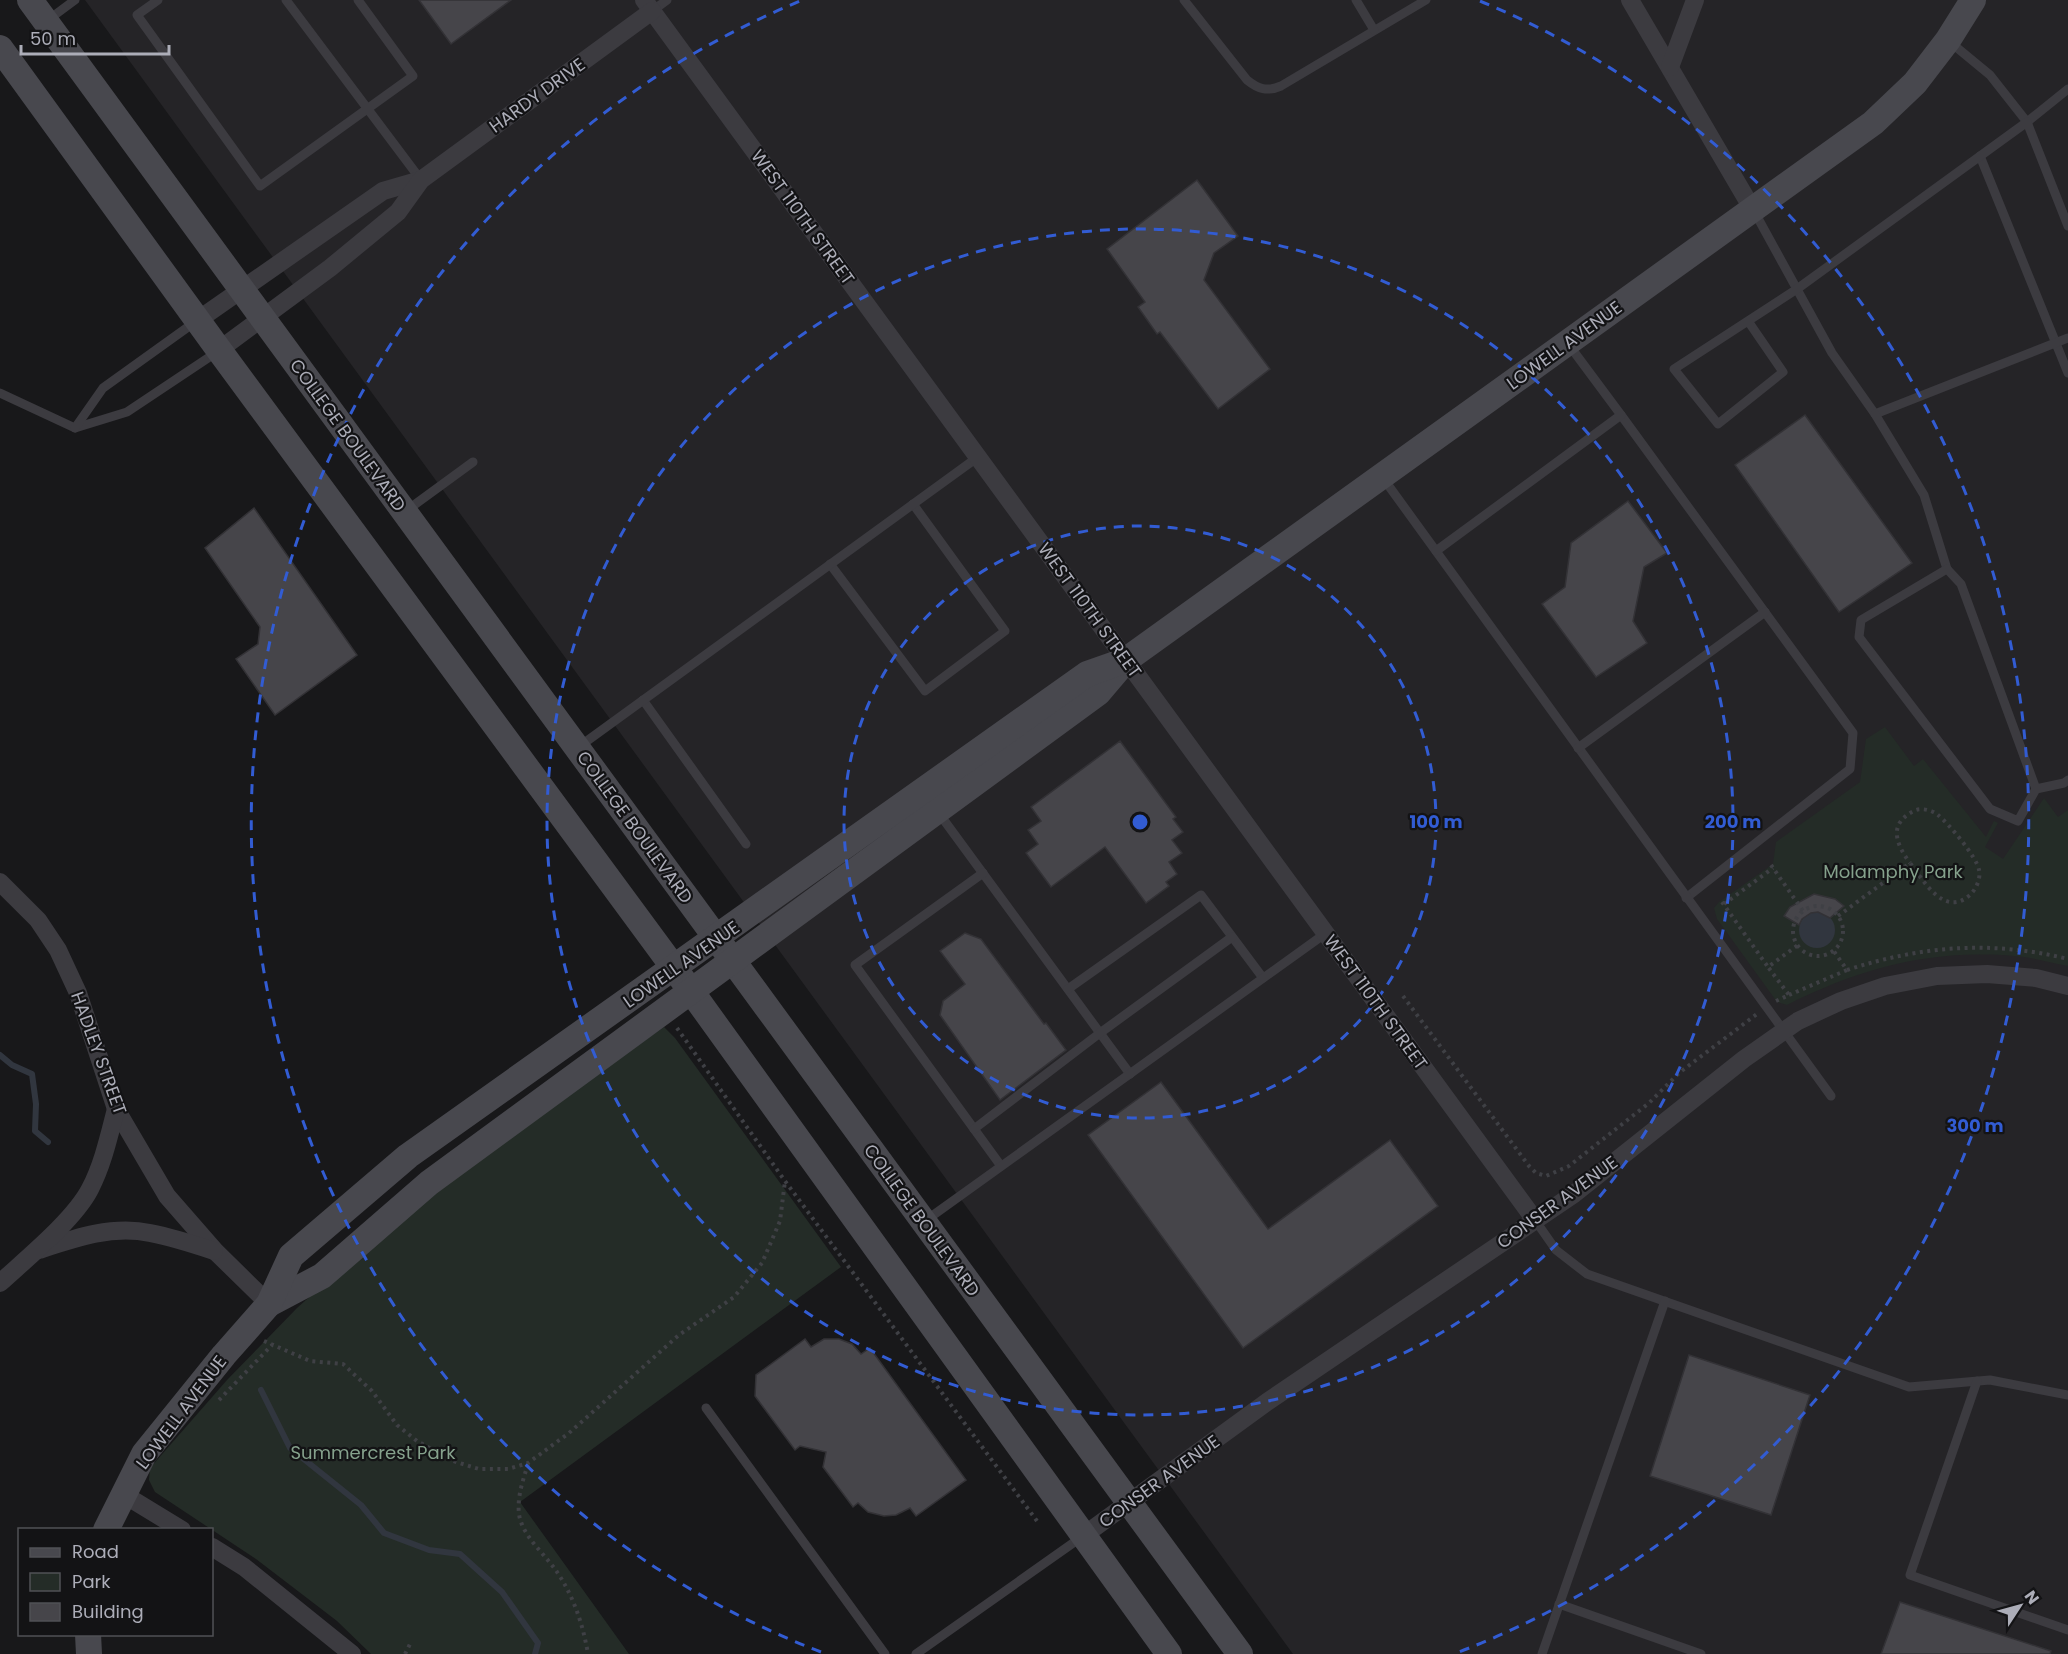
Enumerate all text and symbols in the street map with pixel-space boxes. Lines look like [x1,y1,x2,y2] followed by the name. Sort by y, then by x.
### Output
[21,18,170,56] scale bar
[30,26,76,51] text: 50 m
[484,52,590,138] street label: HARDY DRIVE
[746,144,861,290] street label: WEST 110TH STREET
[1501,295,1627,395] street label: LOWELL AVENUE
[284,354,412,516] street label: COLLEGE BOULEVARD
[1033,537,1148,683] street label: WEST 110TH STREET
[571,746,699,908] street label: COLLEGE BOULEVARD
[1409,809,1463,834] text: 100 m
[1705,809,1761,834] text: 200 m
[1130,812,1150,832] centre of rings
[1823,859,1963,884] park label: Molamphy Park
[618,915,744,1013] street label: LOWELL AVENUE
[1319,929,1434,1075] street label: WEST 110TH STREET
[65,988,133,1118] street label: HADLEY STREET
[1946,1113,2004,1138] text: 300 m
[858,1139,986,1301] street label: COLLEGE BOULEVARD
[1491,1150,1623,1254] street label: CONSER AVENUE
[130,1350,232,1474] street label: LOWELL AVENUE
[1093,1429,1225,1533] street label: CONSER AVENUE
[290,1440,456,1465] park label: Summercrest Park
[18,1528,213,1636] legend
[72,1539,119,1564] text: Road
[72,1569,111,1594] text: Park
[1990,1576,2050,1636] north arrow
[2019,1586,2045,1609] text: N
[72,1599,144,1624] text: Building

